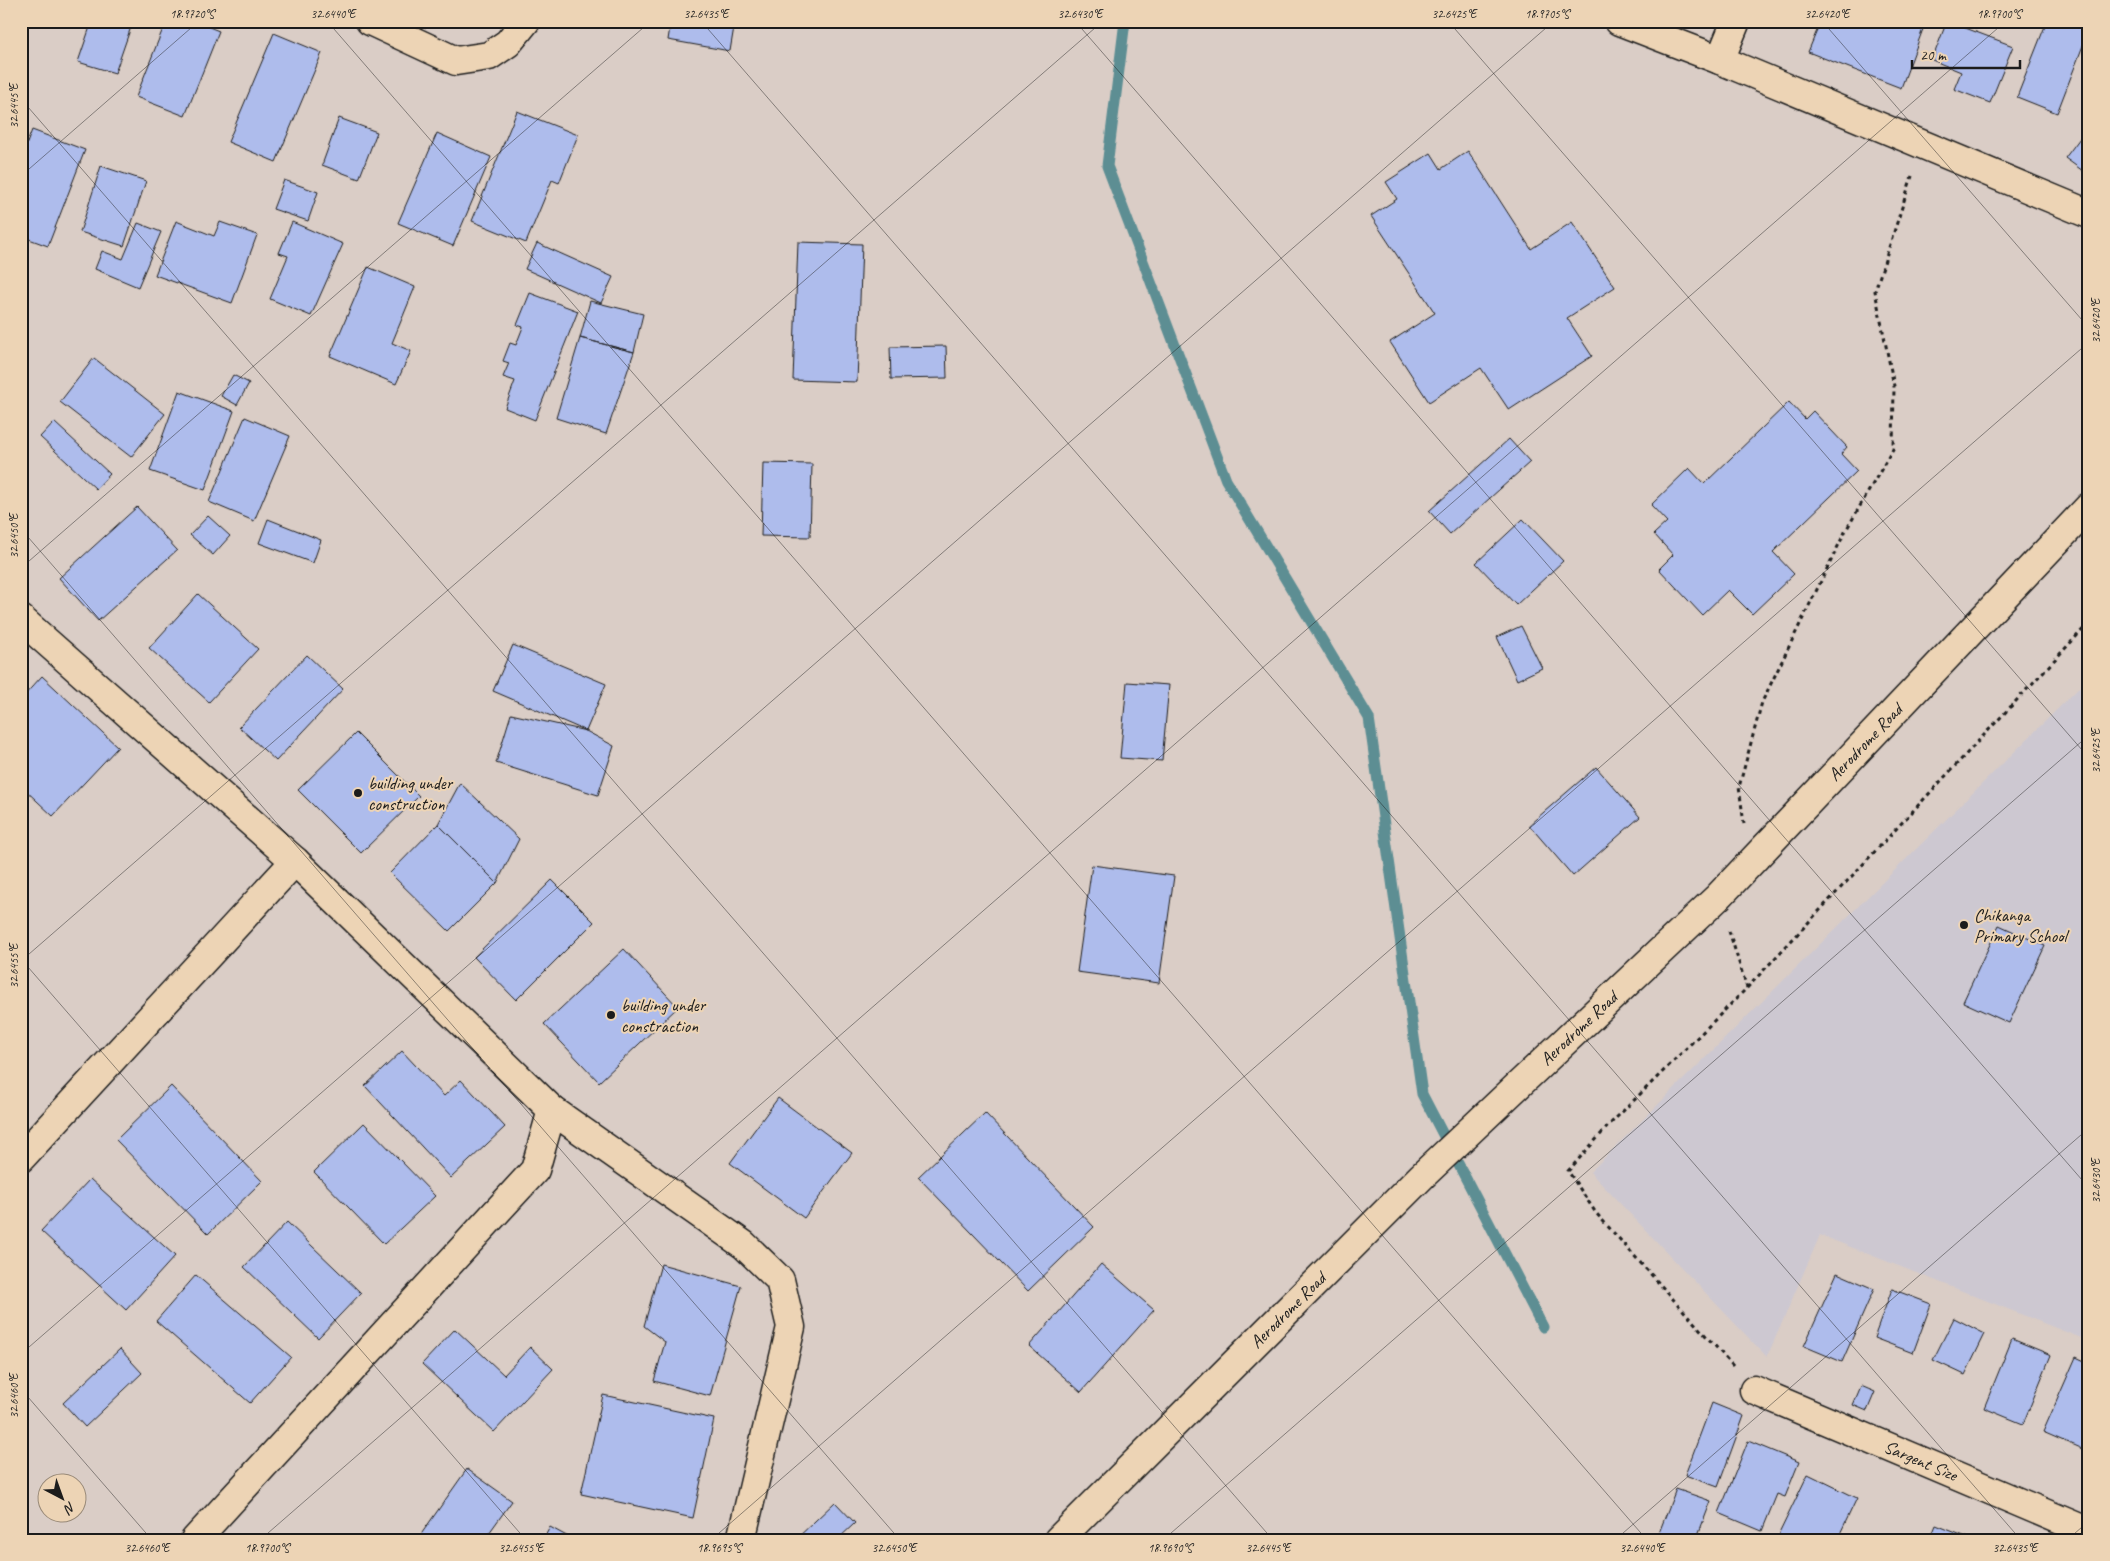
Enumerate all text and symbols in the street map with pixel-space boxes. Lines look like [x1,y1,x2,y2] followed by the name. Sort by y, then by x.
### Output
[170,6,216,22] text: 18.9720°S
[311,6,357,22] text: 32.6440°E
[684,6,730,22] text: 32.6435°E
[1058,6,1104,22] text: 32.6430°E
[1432,6,1478,22] text: 32.6425°E
[1525,6,1571,22] text: 18.9705°S
[1805,6,1851,22] text: 32.6420°E
[1977,6,2023,22] text: 18.9700°S
[1912,38,2020,70] scale bar
[1920,46,1947,65] text: 20 m
[6,82,22,128] text: 32.6445°E
[2088,297,2104,343] text: 32.6420°E
[6,512,22,558] text: 32.6450°E
[1823,697,1909,786] street label: Aerodrome Road
[2088,727,2104,773] text: 32.6425°E
[368,772,454,815] place label: building under construction
[352,787,364,799] marker: building under construction
[1974,904,2069,947] place label: Chikanga Primary School
[1958,919,1970,931] marker: Chikanga Primary School
[6,942,22,988] text: 32.6455°E
[1535,985,1624,1070] street label: Aerodrome Road
[621,994,707,1037] place label: building under constraction
[605,1009,617,1021] marker: building under constraction
[2088,1157,2104,1203] text: 32.6430°E
[1245,1266,1332,1353] street label: Aerodrome Road
[6,1372,22,1418] text: 32.6460°E
[1881,1435,1962,1486] street label: Sargent Size
[38,1474,88,1524] north arrow
[60,1498,79,1518] text: N
[125,1540,171,1556] text: 32.6460°E
[245,1540,291,1556] text: 18.9700°S
[499,1540,545,1556] text: 32.6455°E
[697,1540,743,1556] text: 18.9695°S
[872,1540,918,1556] text: 32.6450°E
[1148,1540,1194,1556] text: 18.9690°S
[1246,1540,1292,1556] text: 32.6445°E
[1620,1540,1666,1556] text: 32.6440°E
[1993,1540,2039,1556] text: 32.6435°E

